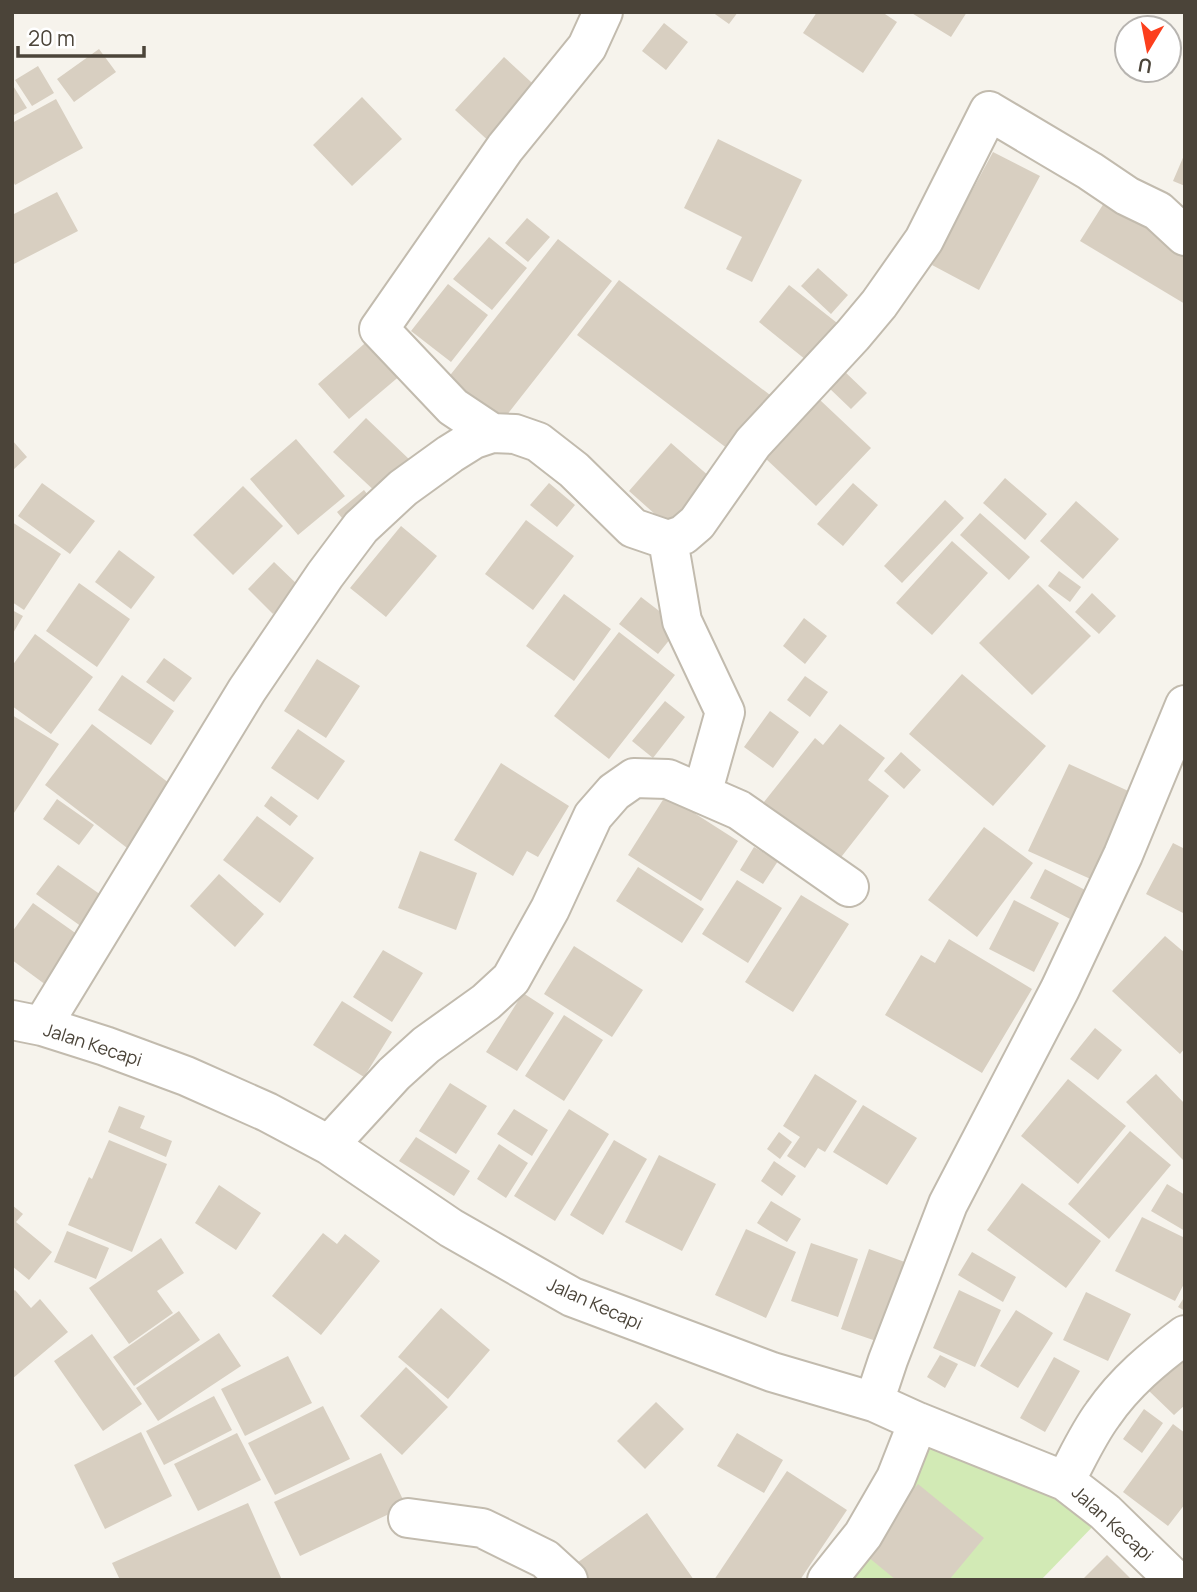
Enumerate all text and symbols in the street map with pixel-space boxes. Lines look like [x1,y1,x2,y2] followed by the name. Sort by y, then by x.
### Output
[18,14,144,58] scale bar
[1113,14,1183,84] north arrow
[28,24,75,52] text: 20 m
[1136,52,1154,80] text: U
[41,1017,145,1071] street label: Jalan Kecapi
[543,1271,647,1335] street label: Jalan Kecapi
[1067,1480,1159,1566] street label: Jalan Kecapi

